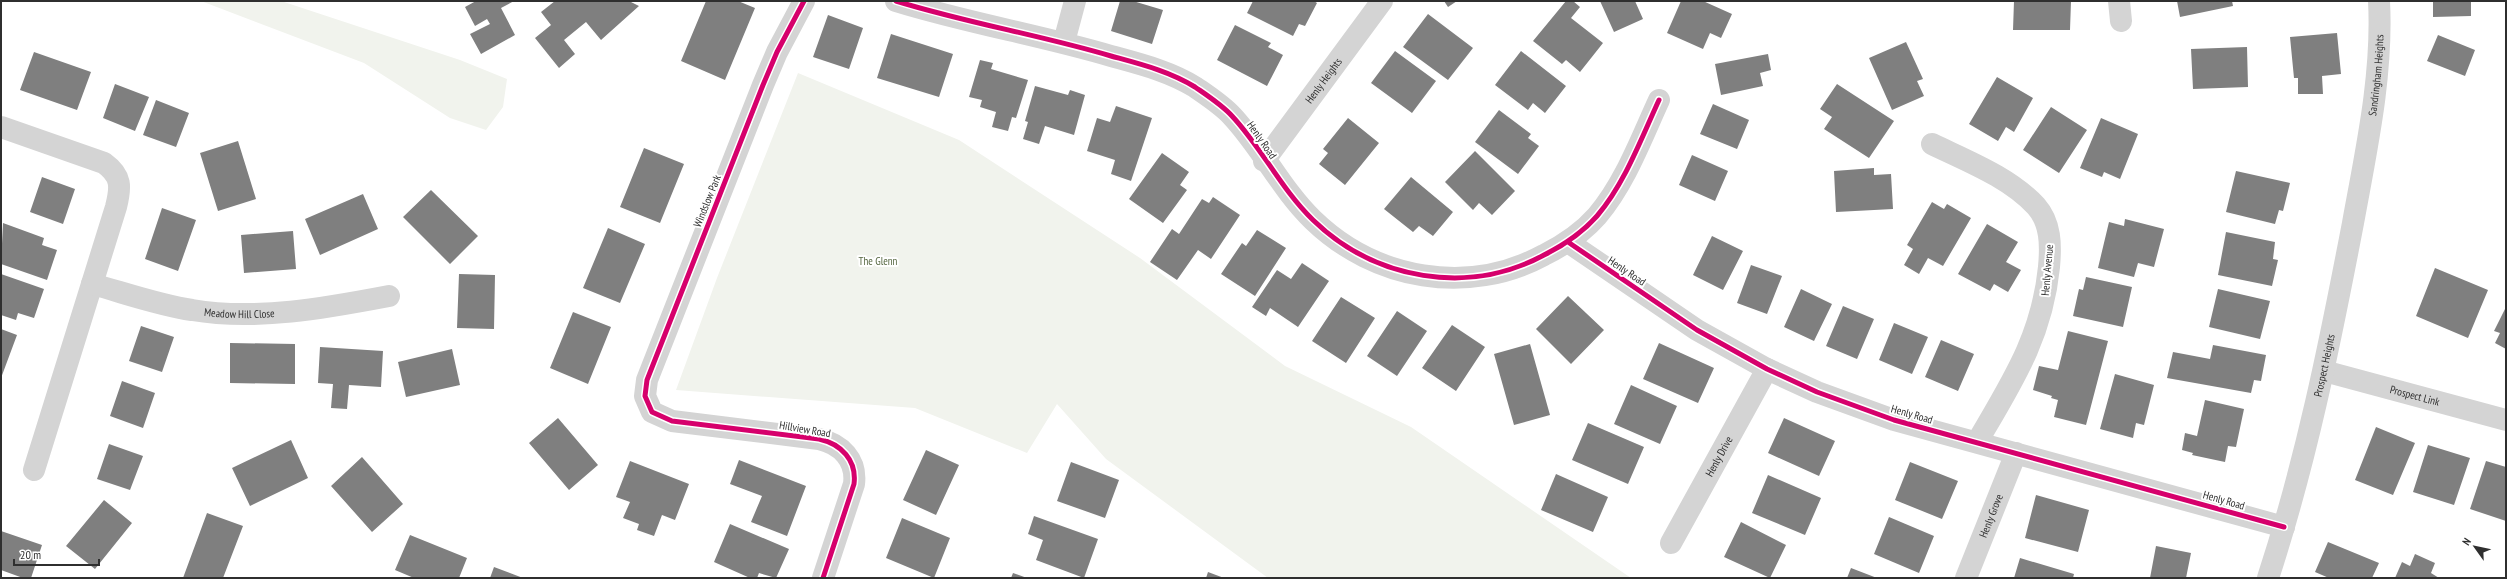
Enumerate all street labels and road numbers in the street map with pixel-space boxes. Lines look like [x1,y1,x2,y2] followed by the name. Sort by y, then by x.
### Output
[2365,34,2386,117] street label: Sandringham Heights
[1302,55,1345,106] street label: Henly Heights
[1244,118,1280,162] street label: Henly Road
[690,172,724,229] street label: Windslow Park
[2038,243,2056,296] street label: Henly Avenue
[1605,253,1649,289] street label: Henly Road
[203,305,275,321] street label: Meadow Hill Close
[2311,332,2338,398] street label: Prospect Heights
[2388,382,2442,409] street label: Prospect Link
[1890,401,1935,427] street label: Henly Road
[778,418,832,440] street label: Hillview Road
[1702,433,1736,479] street label: Henly Drive
[2202,487,2247,513] street label: Henly Road
[1976,491,2006,540] street label: Henly Grove

